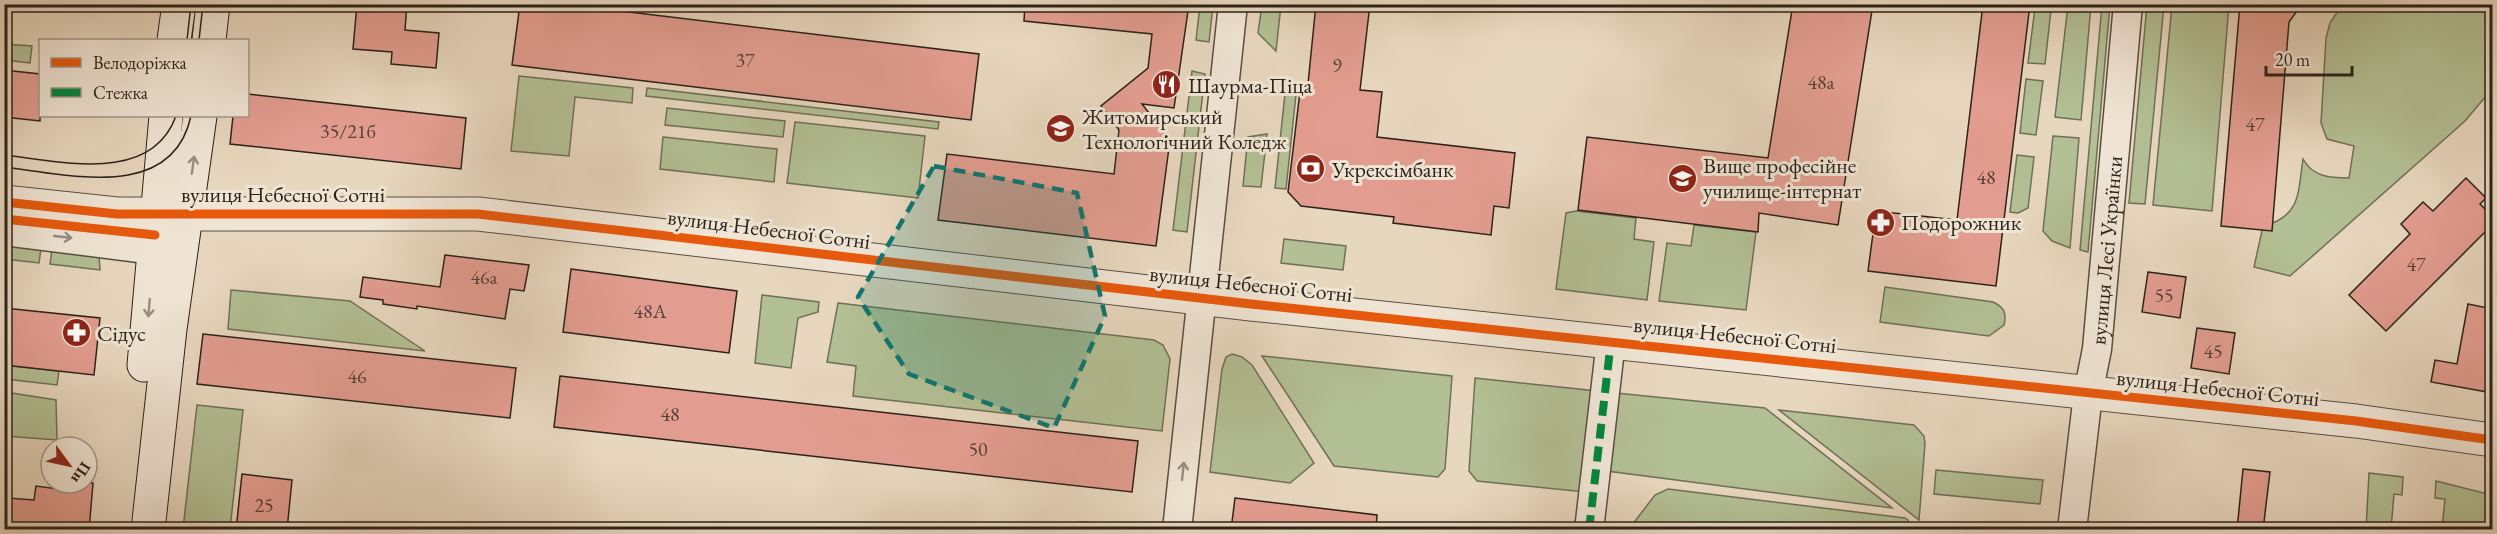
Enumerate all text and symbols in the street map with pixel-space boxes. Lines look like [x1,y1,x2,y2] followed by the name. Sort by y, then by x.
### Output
[39,39,249,117] legend
[2266,39,2352,77] scale bar
[735,47,755,73] house number: 37
[2275,48,2310,71] text: 20 m
[93,51,188,74] text: Велодоріжка
[1332,52,1342,78] house number: 9
[1151,69,1183,101] restaurant icon: Шаурма-Піца
[1807,69,1835,95] house number: 48а
[1188,71,1313,100] place label: Шаурма-Піца
[93,81,149,104] text: Стежка
[1081,102,1287,156] place label: Житомирський Технологічний Коледж
[2245,111,2265,137] house number: 47
[1045,113,1077,145] school or university icon: Житомирський Технологічний Коледж
[320,118,376,144] house number: 35/21б
[1703,151,1861,205] place label: Вище професійне училище-інтернат
[1295,153,1327,185] bank icon: Укрексімбанк
[2083,154,2129,346] street label: вулиця Лесі Українки
[187,155,198,175] one-way arrow
[1331,155,1454,184] place label: Укрексімбанк
[1666,162,1698,194] school or university icon: Вище професійне училище-інтернат
[1976,164,1996,190] house number: 48
[181,180,385,209] street label: вулиця Небесної Сотні
[666,202,872,256] street label: вулиця Небесної Сотні
[1864,206,1896,238] pharmacy icon: Подорожник
[1901,208,2022,237] place label: Подорожник
[52,232,72,243] one-way arrow
[2406,251,2426,277] house number: 47
[1148,259,1354,309] street label: вулиця Небесної Сотні
[470,264,498,290] house number: 46а
[2154,282,2174,308] house number: 55
[143,297,154,317] one-way arrow
[633,298,667,324] house number: 48А
[1632,310,1838,360] street label: вулиця Небесної Сотні
[60,317,92,349] pharmacy icon: Сідус
[97,319,146,348] place label: Сідус
[2203,338,2223,364] house number: 45
[347,363,367,389] house number: 46
[2115,363,2321,413] street label: вулиця Небесної Сотні
[660,401,680,427] house number: 48
[39,435,99,495] north arrow
[968,436,988,462] house number: 50
[66,458,96,488] text: Пн
[1178,462,1189,482] one-way arrow
[254,492,274,518] house number: 25

